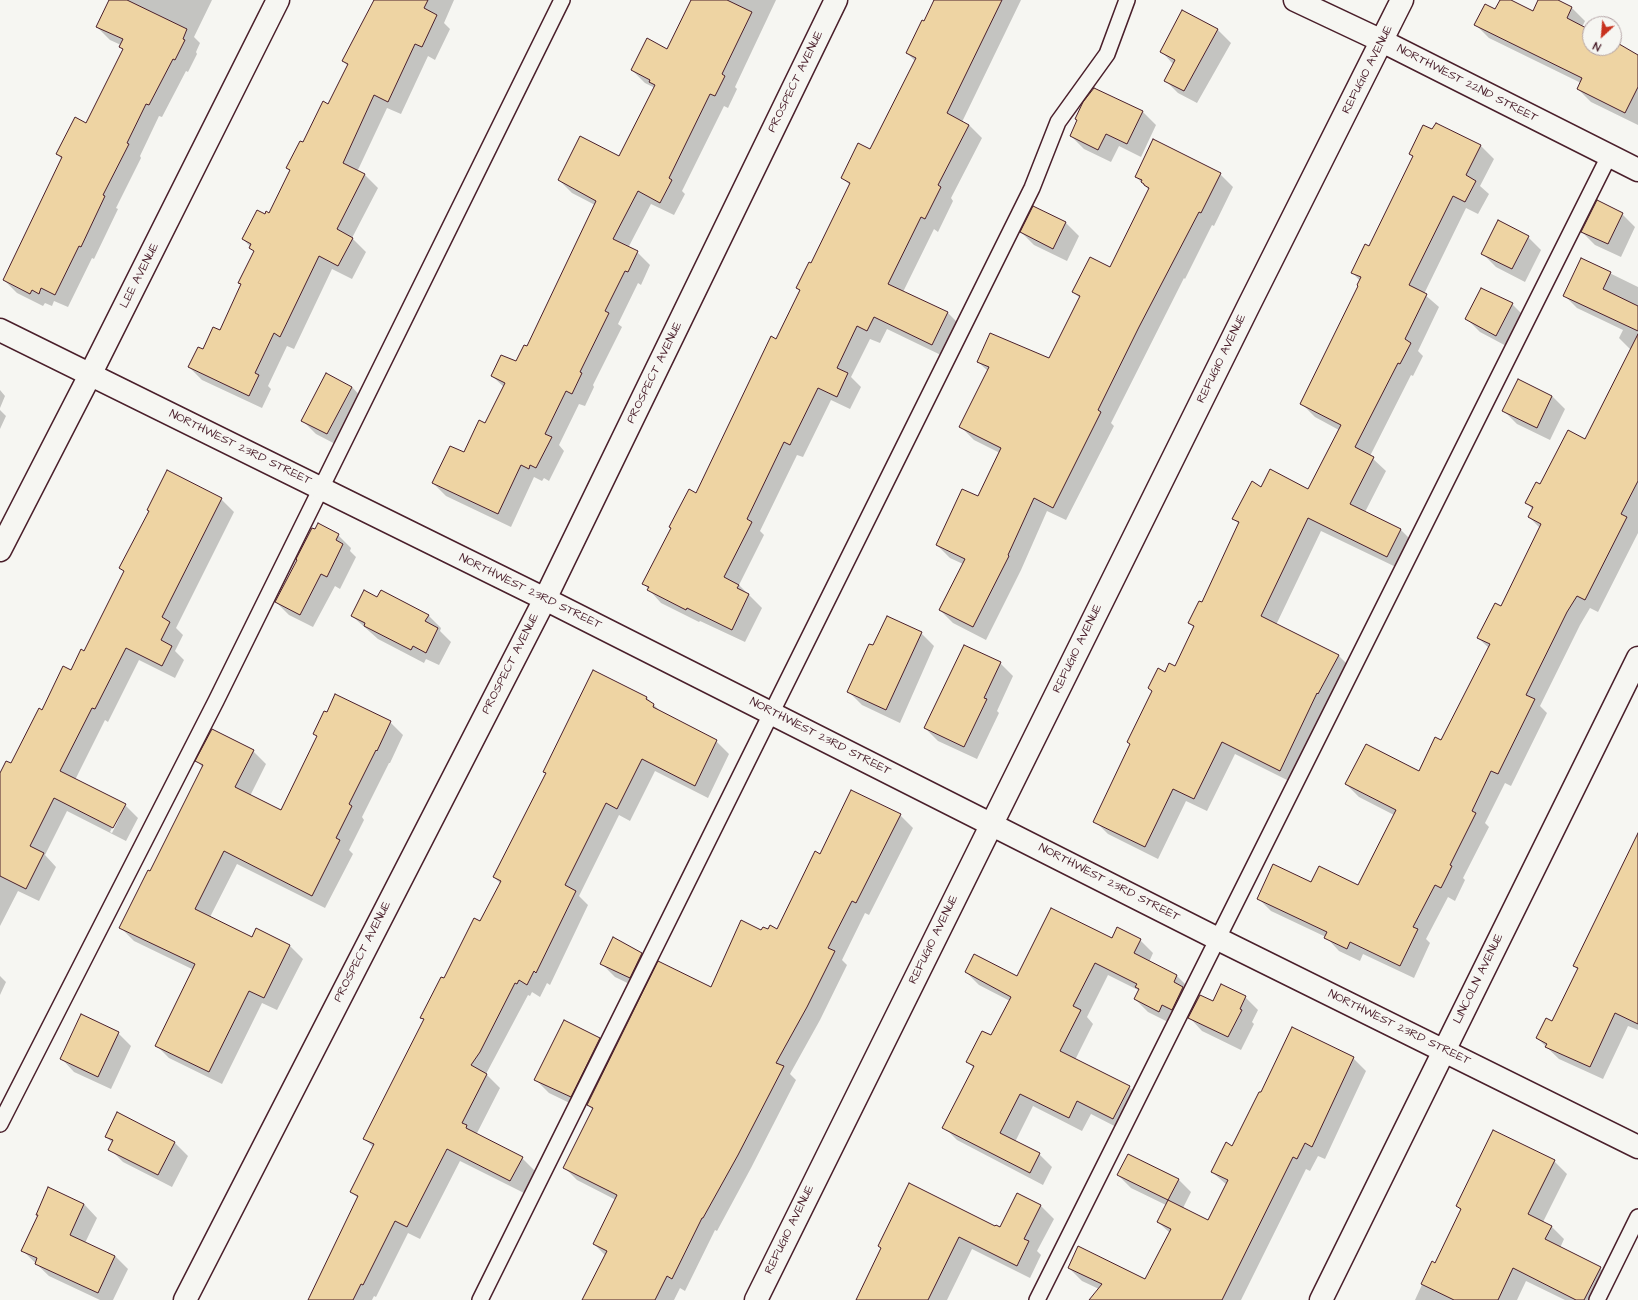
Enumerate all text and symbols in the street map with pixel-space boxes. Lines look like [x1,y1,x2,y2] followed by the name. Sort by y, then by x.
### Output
[1582,16,1622,56] north arrow
[1339,23,1397,117] street label: REFUGIO AVENUE
[765,29,827,135] street label: PROSPECT AVENUE
[1591,38,1603,55] text: N
[1394,42,1540,126] street label: NORTHWEST 22ND STREET
[117,241,163,311] street label: LEE AVENUE
[1194,312,1250,406] street label: REFUGIO AVENUE
[624,320,686,426] street label: PROSPECT AVENUE
[166,407,314,489] street label: NORTHWEST 23RD STREET
[456,551,604,633] street label: NORTHWEST 23RD STREET
[1050,602,1106,696] street label: REFUGIO AVENUE
[479,611,543,717] street label: PROSPECT AVENUE
[747,695,893,779] street label: NORTHWEST 23RD STREET
[1036,841,1182,925] street label: NORTHWEST 23RD STREET
[906,893,962,987] street label: REFUGIO AVENUE
[331,899,395,1005] street label: PROSPECT AVENUE
[1451,932,1507,1026] street label: LINCOLN AVENUE
[1325,987,1473,1069] street label: NORTHWEST 23RD STREET
[762,1183,818,1277] street label: REFUGIO AVENUE

